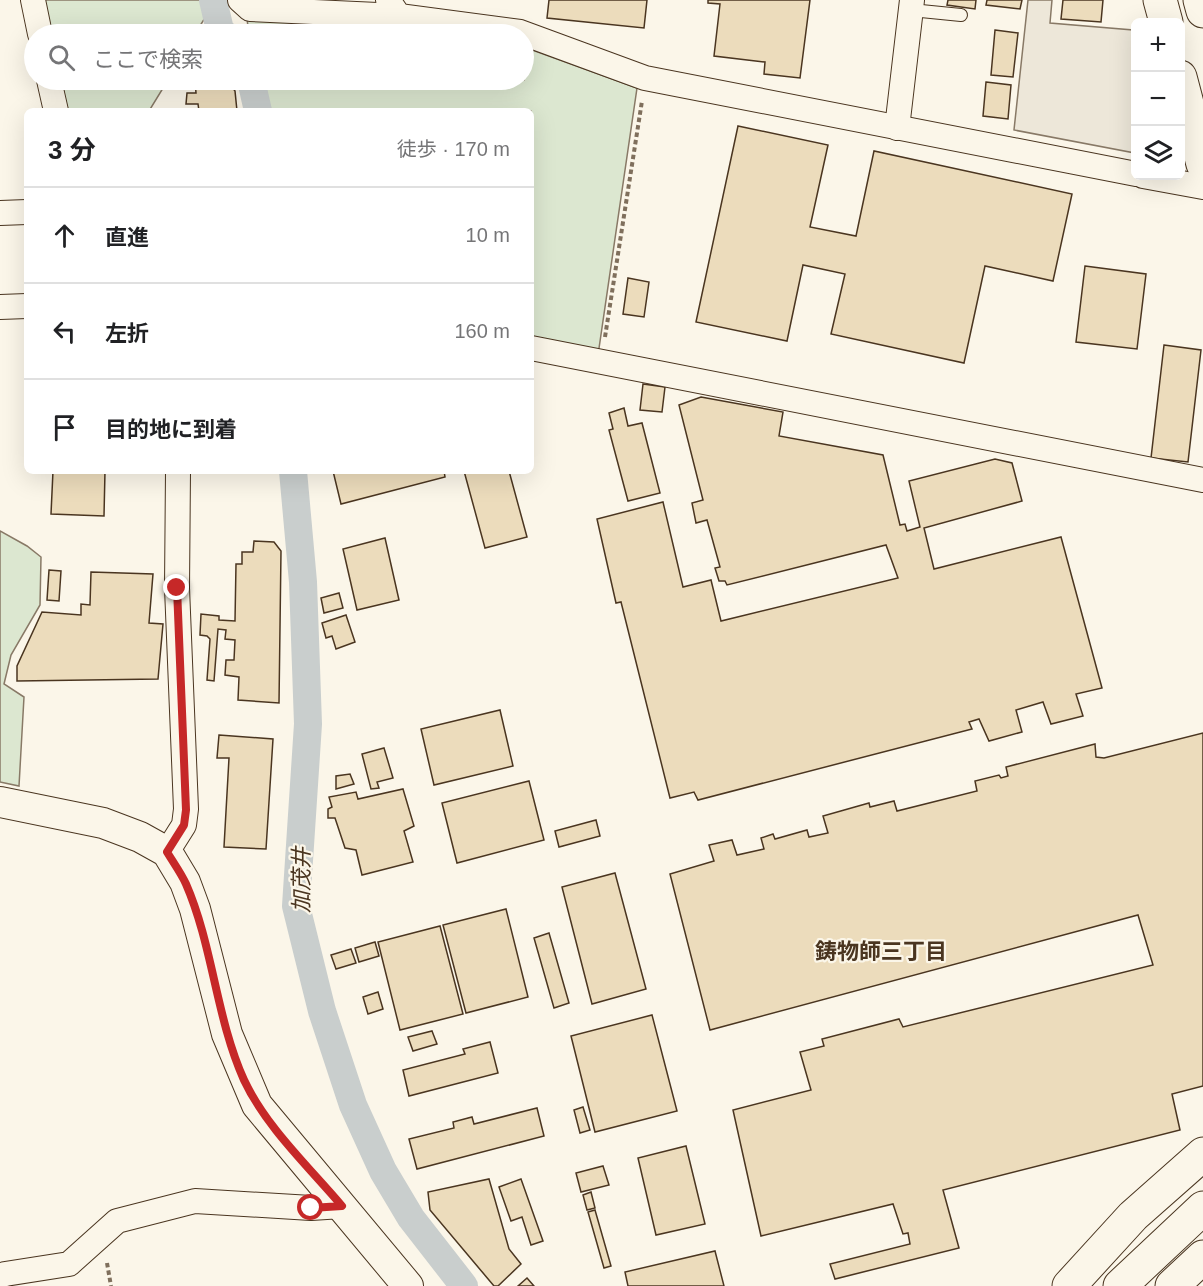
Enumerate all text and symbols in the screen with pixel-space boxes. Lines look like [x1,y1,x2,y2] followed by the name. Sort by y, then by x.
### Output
[1131,18,1185,180] map controls
[1131,18,1185,72] button: +
[24,24,534,90] search box
[45,41,78,74] icon: search
[93,47,203,72] text: ここで検索
[1131,72,1185,126] button: −
[1131,126,1185,180] button: layers
[48,135,96,165] text: 3 分
[397,138,510,160] text: 徒歩 · 170 m
[48,219,81,252] icon: ahead
[466,224,510,246] text: 10 m
[105,225,149,250] text: 直進
[48,315,81,348] icon: left
[454,320,510,342] text: 160 m
[105,321,149,346] text: 左折
[48,411,81,444] icon: arrive
[105,417,237,442] text: 目的地に到着
[163,574,189,600] route end
[289,845,314,913] water label: 加茂井
[815,939,947,964] district label: 鋳物師三丁目
[297,1194,323,1220] route start

